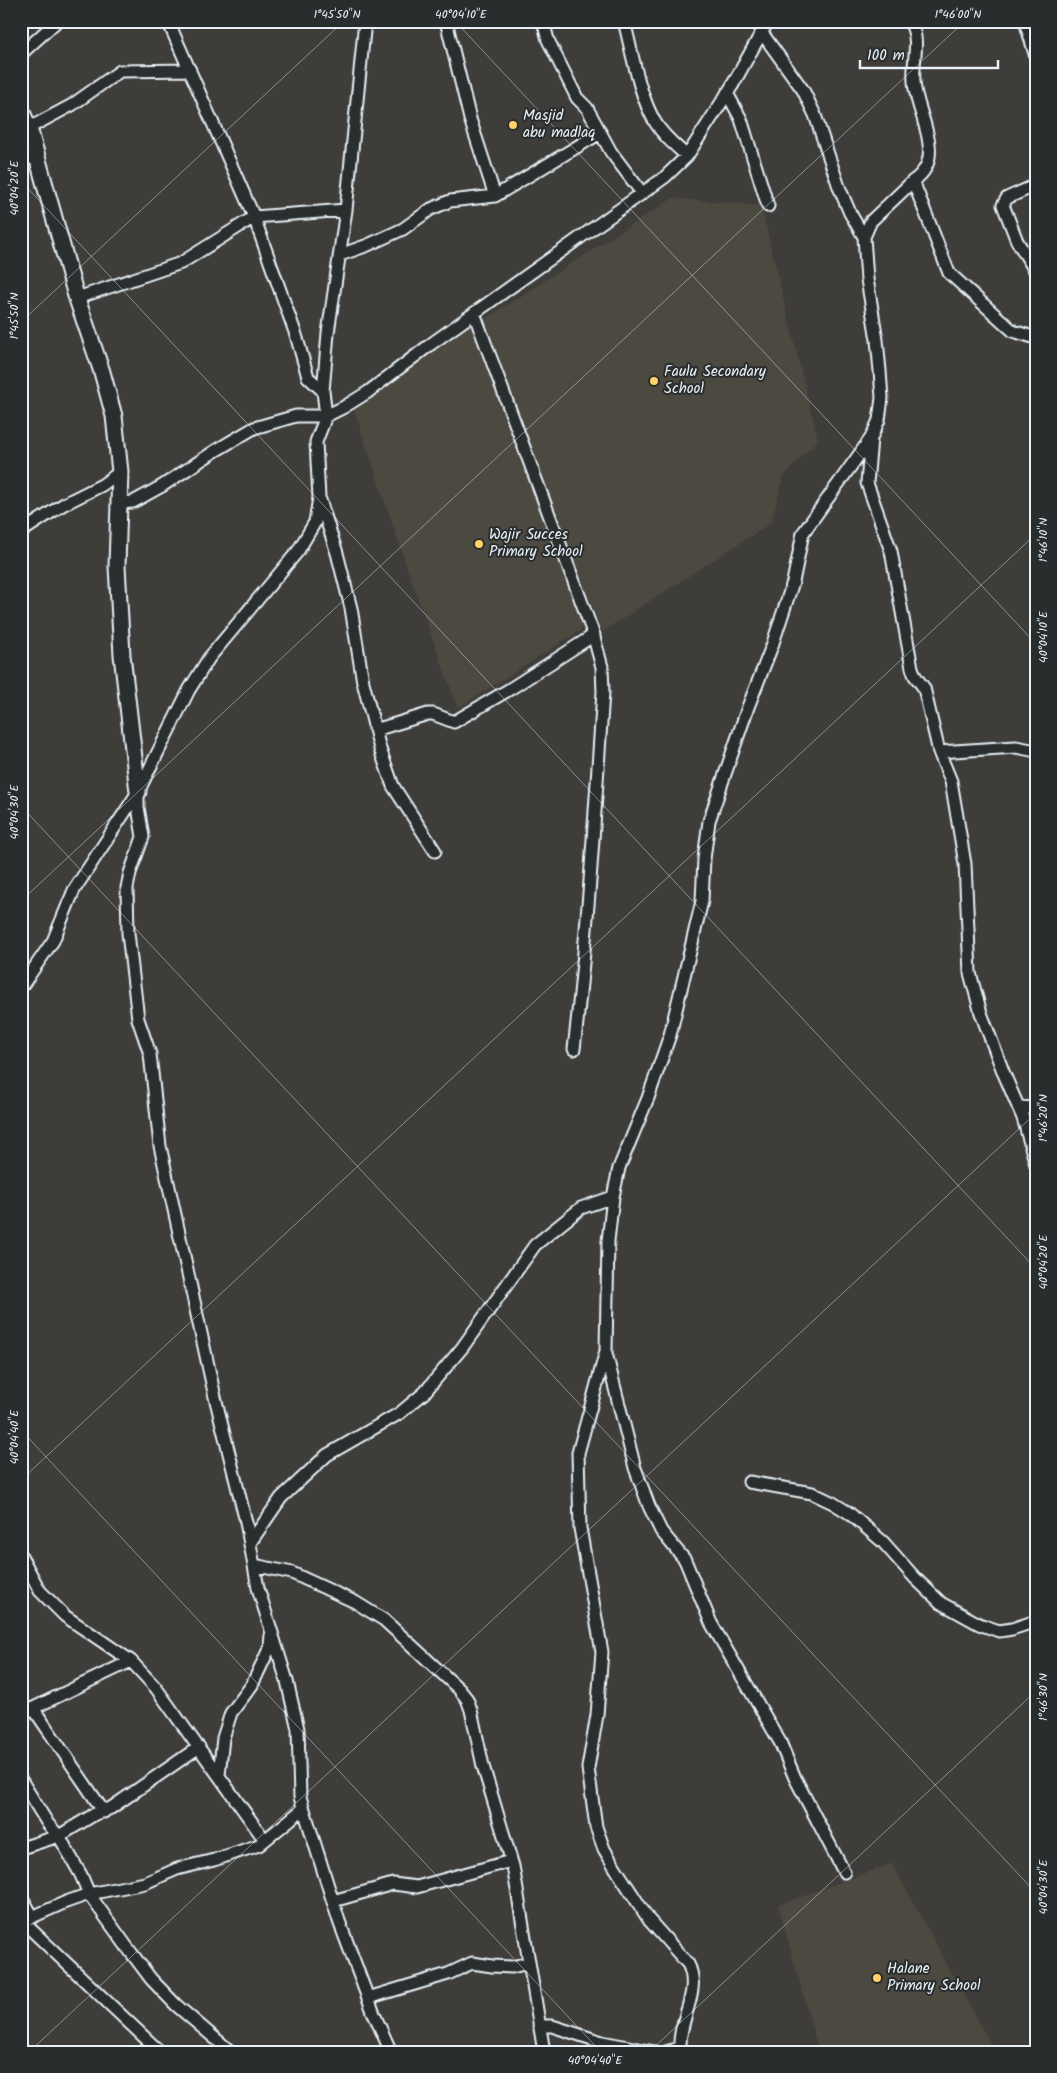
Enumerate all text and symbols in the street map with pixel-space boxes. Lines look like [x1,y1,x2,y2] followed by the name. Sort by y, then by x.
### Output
[313,5,361,24] text: 1°45'50"N
[435,5,488,24] text: 40°04'10"E
[935,5,981,24] text: 1°46'00"N
[860,38,997,70] scale bar
[867,44,905,68] text: 100 m
[523,104,595,145] place label: Masjid abu madlaq
[507,119,519,131] marker: Masjid abu madlaq
[5,160,24,216] text: 40°04'20"E
[5,292,24,340] text: 1°45'50"N
[664,360,767,401] place label: Faulu Secondary School
[648,375,660,387] marker: Faulu Secondary School
[1034,518,1053,562] text: 1°46'10"N
[489,523,583,564] place label: Wajir Succes Primary School
[473,538,485,550] marker: Wajir Succes Primary School
[1034,610,1053,663] text: 40°04'10"E
[5,784,24,839] text: 40°04'30"E
[1034,1094,1053,1142] text: 1°46'20"N
[1034,1234,1053,1290] text: 40°04'20"E
[5,1409,24,1464] text: 40°04'40"E
[1034,1673,1053,1721] text: 1°46'30"N
[1034,1859,1053,1914] text: 40°04'30"E
[887,1957,981,1998] place label: Halane Primary School
[871,1972,883,1984] marker: Halane Primary School
[568,2051,623,2070] text: 40°04'40"E

